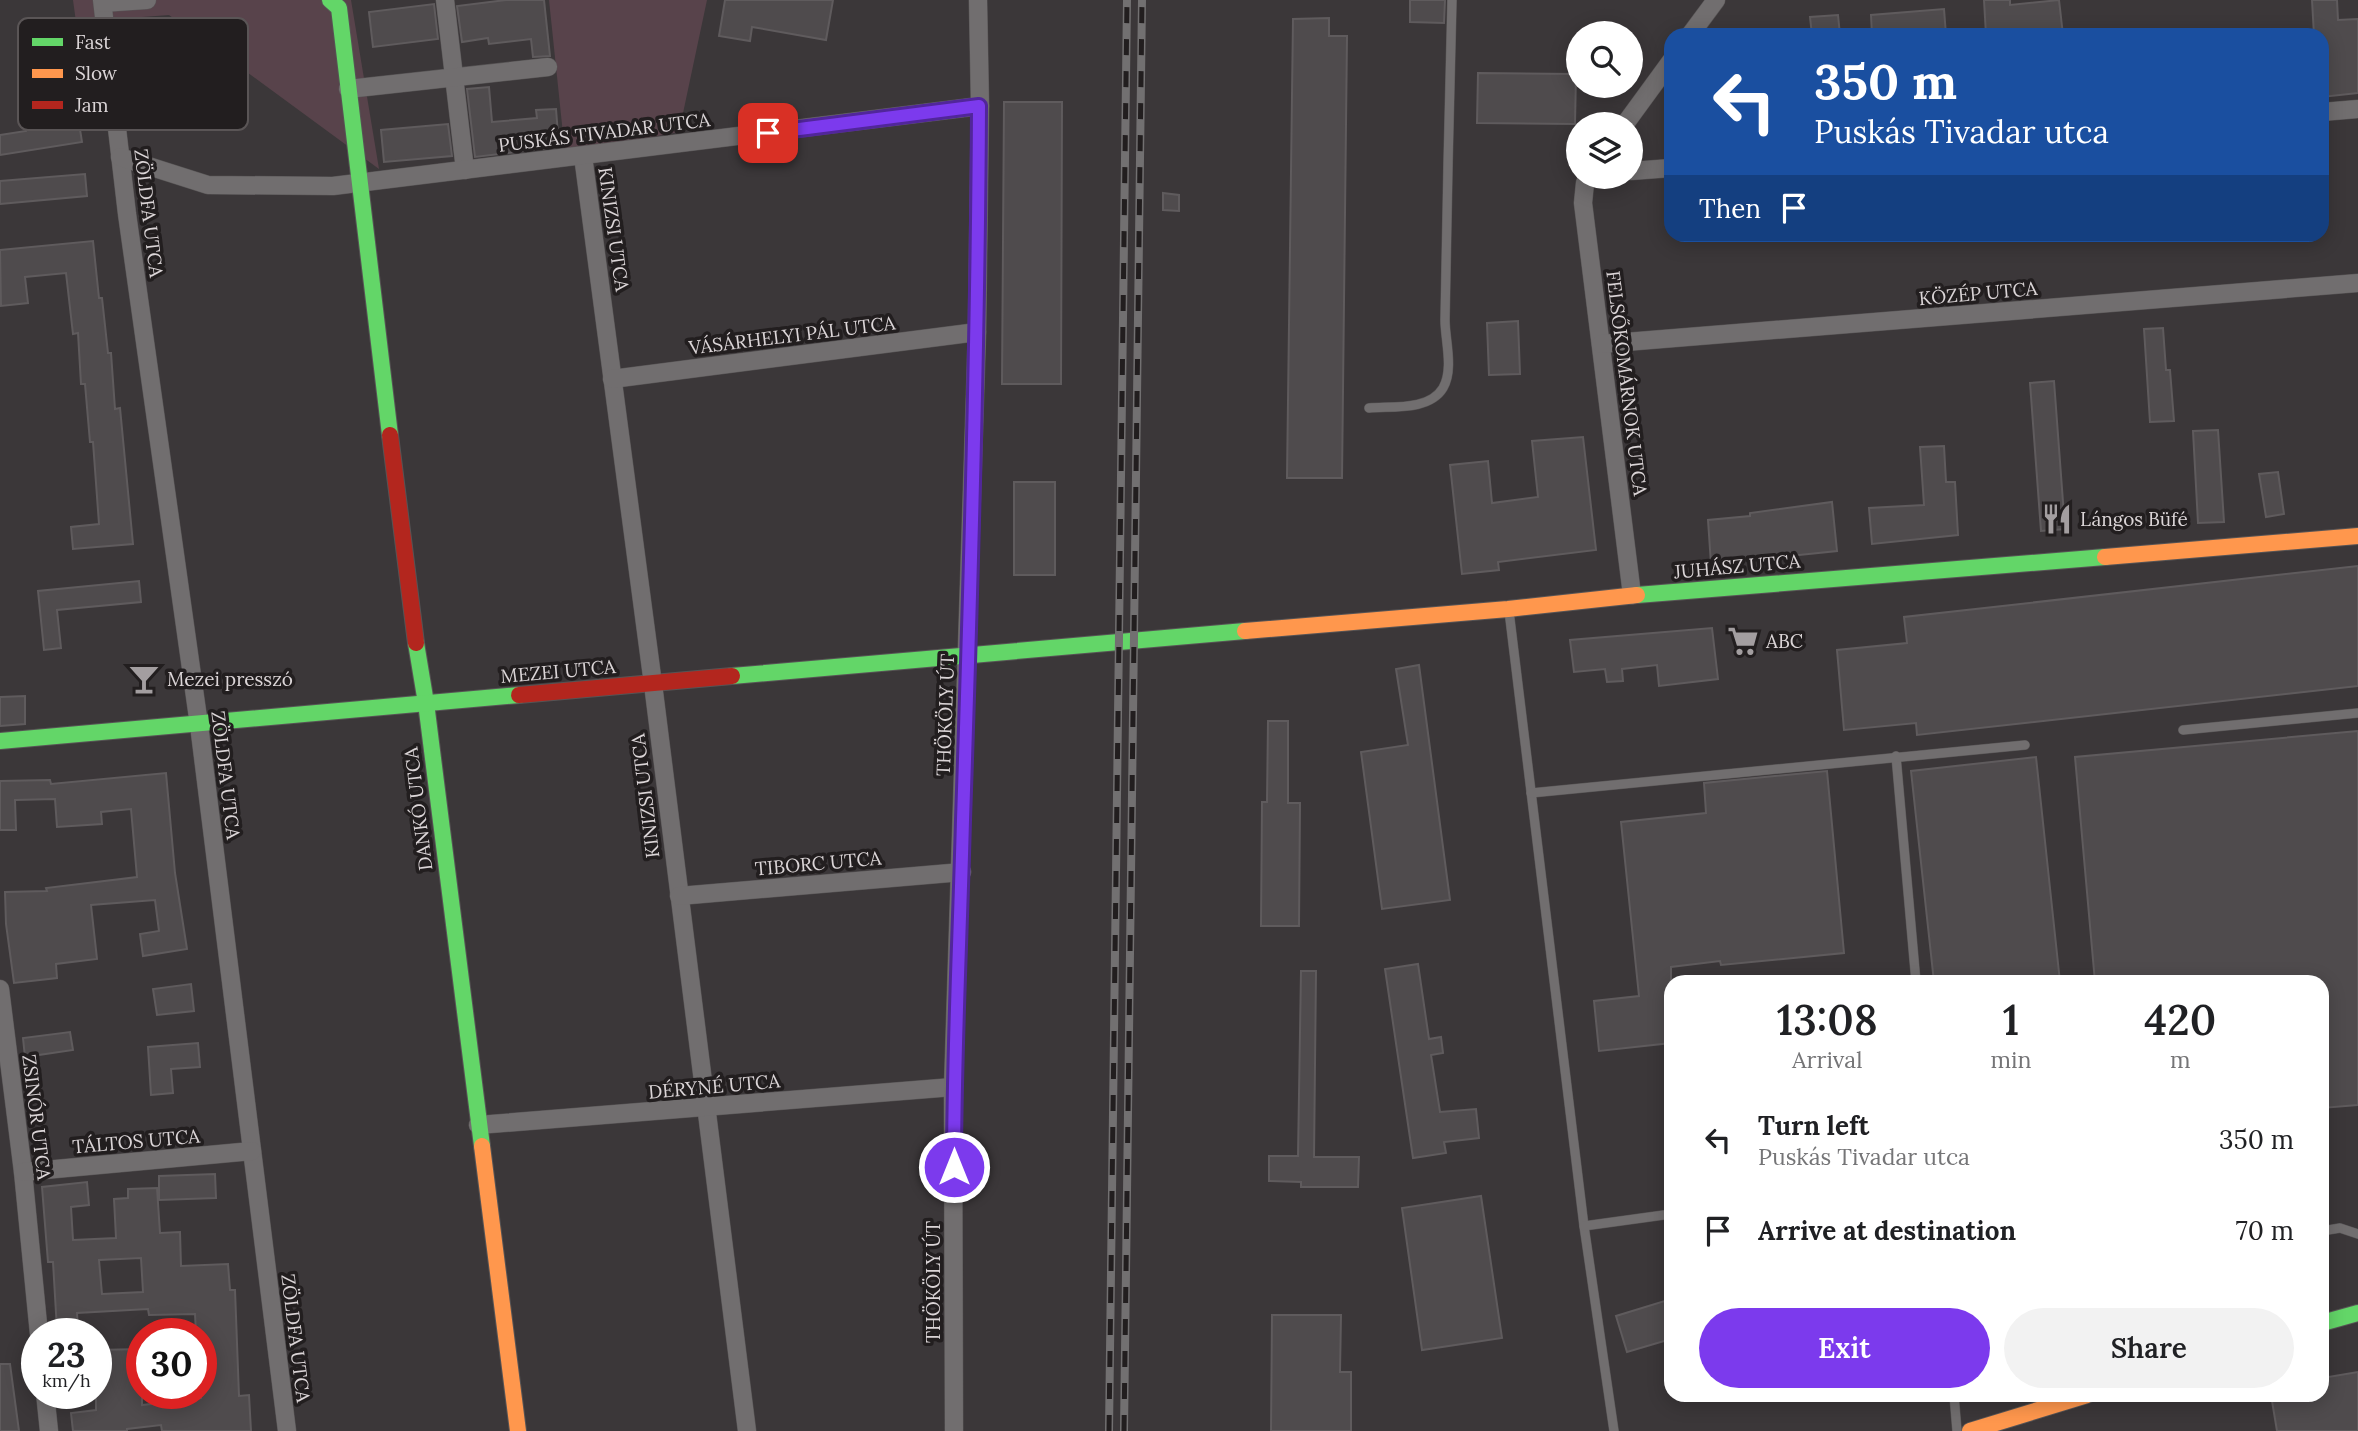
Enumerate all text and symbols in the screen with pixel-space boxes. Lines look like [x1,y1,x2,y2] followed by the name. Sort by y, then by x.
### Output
[18,18,248,130] legend
[1566,21,1643,189] map controls
[1566,21,1643,98] button: search
[75,30,111,54] text: Fast
[1814,50,1957,112] text: 350 m
[1699,56,1790,147] icon: left
[75,61,118,85] text: Slow
[74,93,109,117] text: Jam
[738,103,798,163] pin
[497,107,712,157] street label: PUSKÁS TIVADAR UTCA
[1814,111,2109,152] text: Puskás Tivadar utca
[1566,112,1643,189] button: layers
[749,114,787,152] icon: arrive
[129,147,169,280] street label: ZÖLDFA UTCA
[593,165,635,294] street label: KINIZSI UTCA
[1775,189,1813,227] icon: arrive
[1699,192,1761,225] text: Then
[1601,269,1653,498] street label: FELSŐKOMÁRNOK UTCA
[1918,276,2039,310] street label: KÖZÉP UTCA
[686,310,898,360] street label: VÁSÁRHELYI PÁL UTCA
[2040,502,2074,536] restaurant icon: Lángos Büfé
[2080,507,2188,531] place label: Lángos Büfé
[1672,548,1802,584] street label: JUHÁSZ UTCA
[1726,624,1760,658] supermarket icon: ABC
[1765,629,1803,653] place label: ABC
[499,654,618,688] street label: MEZEI UTCA
[931,654,959,776] street label: THÖKÖLY ÚT
[127,662,161,696] bar icon: Mezei presszó
[167,667,293,691] place label: Mezei presszó
[206,709,246,842] street label: ZÖLDFA UTCA
[625,731,665,860] street label: KINIZSI UTCA
[398,745,437,872] street label: DANKÓ UTCA
[754,845,883,880] street label: TIBORC UTCA
[1777,993,1878,1047] text: 13:08
[2003,993,2019,1047] text: 1
[2144,993,2216,1047] text: 420
[1792,1045,1862,1074] text: Arrival
[1991,1045,2032,1074] text: min
[2170,1045,2191,1074] text: m
[17,1053,57,1182] street label: ZSINÓR UTCA
[647,1068,782,1104] street label: DÉRYNÉ UTCA
[1758,1109,1869,1142] text: Turn left
[1699,1121,1737,1159] icon: left
[71,1123,202,1159] street label: TÁLTOS UTCA
[2219,1123,2294,1156] text: 350 m
[917,1130,991,1204] position arrow
[1758,1142,1970,1171] text: Puskás Tivadar utca
[1699,1212,1737,1250] icon: arrive
[1758,1214,2016,1247] text: Arrive at destination
[2236,1214,2294,1247] text: 70 m
[921,1221,945,1343] street label: THÖKÖLY ÚT
[276,1272,316,1405] street label: ZÖLDFA UTCA
[1699,1308,1990,1388] button: Exit
[2004,1308,2294,1388] button: Share
[126,1318,217,1409] speed limit sign: 30
[47,1332,86,1377] text: 23
[42,1369,91,1392] text: km/h

